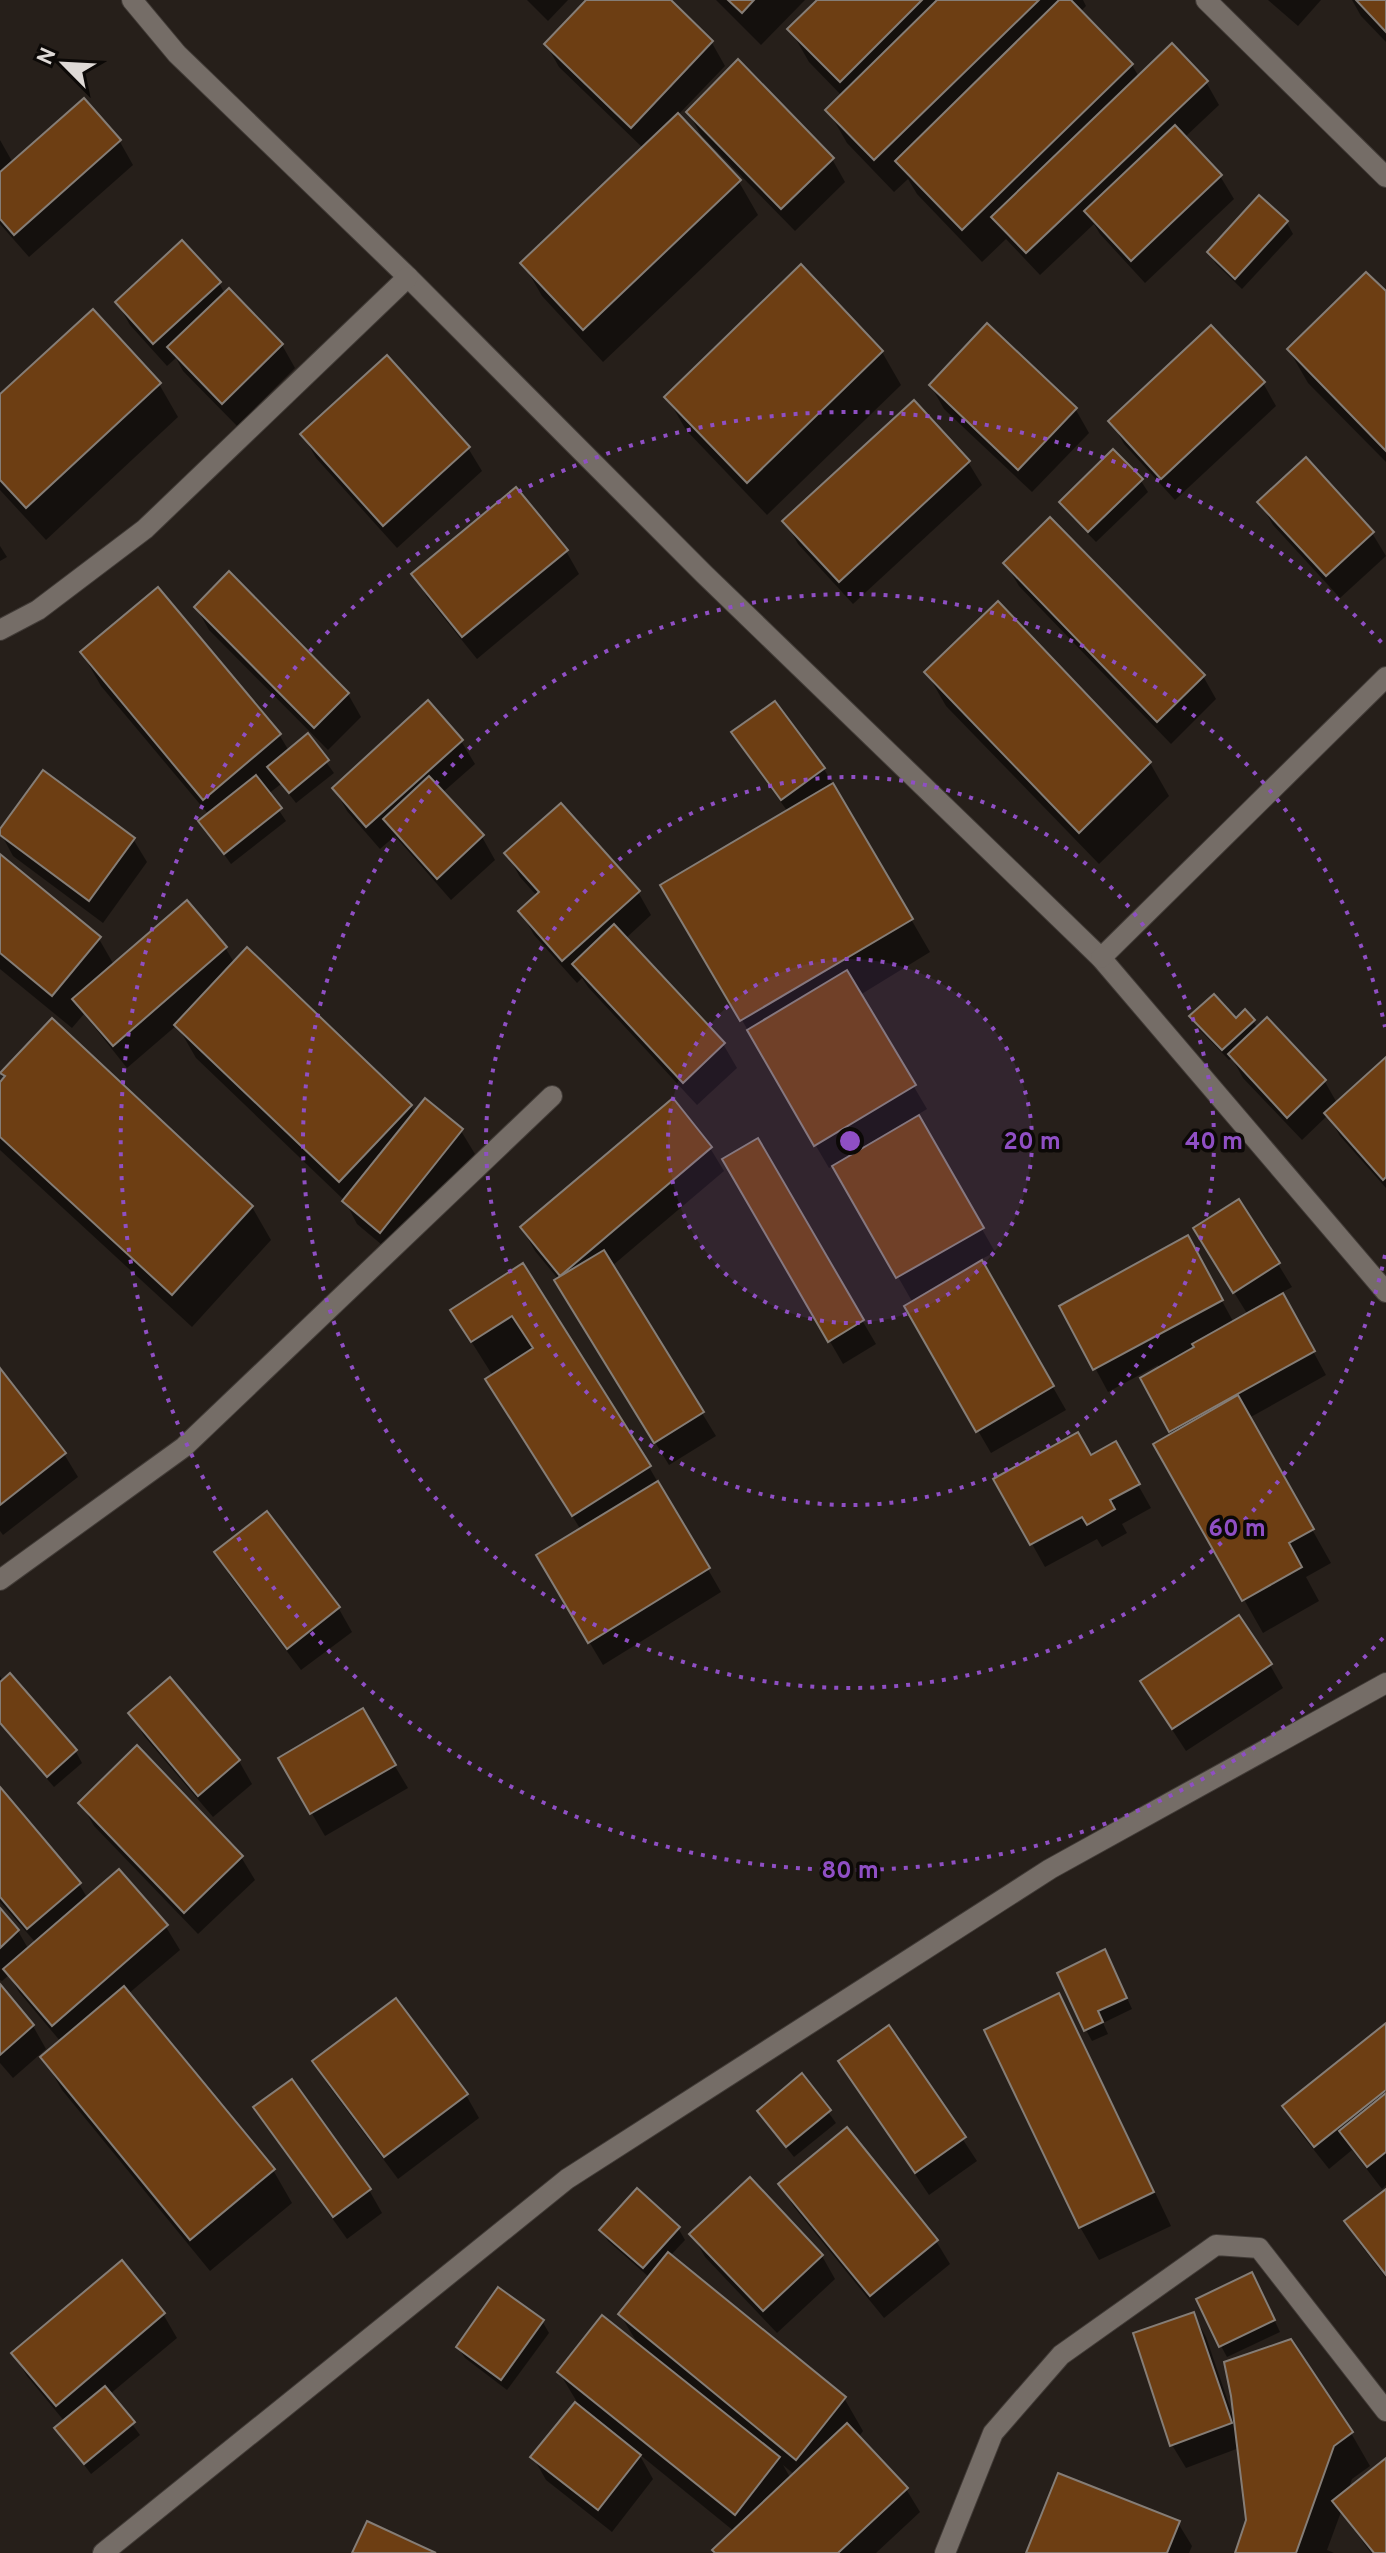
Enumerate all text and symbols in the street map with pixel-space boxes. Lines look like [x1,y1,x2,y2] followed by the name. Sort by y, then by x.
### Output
[24,24,104,104] north arrow
[32,44,64,70] text: N
[836,1127,864,1155] centre of rings
[1003,1128,1061,1158] text: 20 m
[1185,1128,1243,1158] text: 40 m
[1208,1515,1266,1545] text: 60 m
[821,1857,879,1887] text: 80 m

